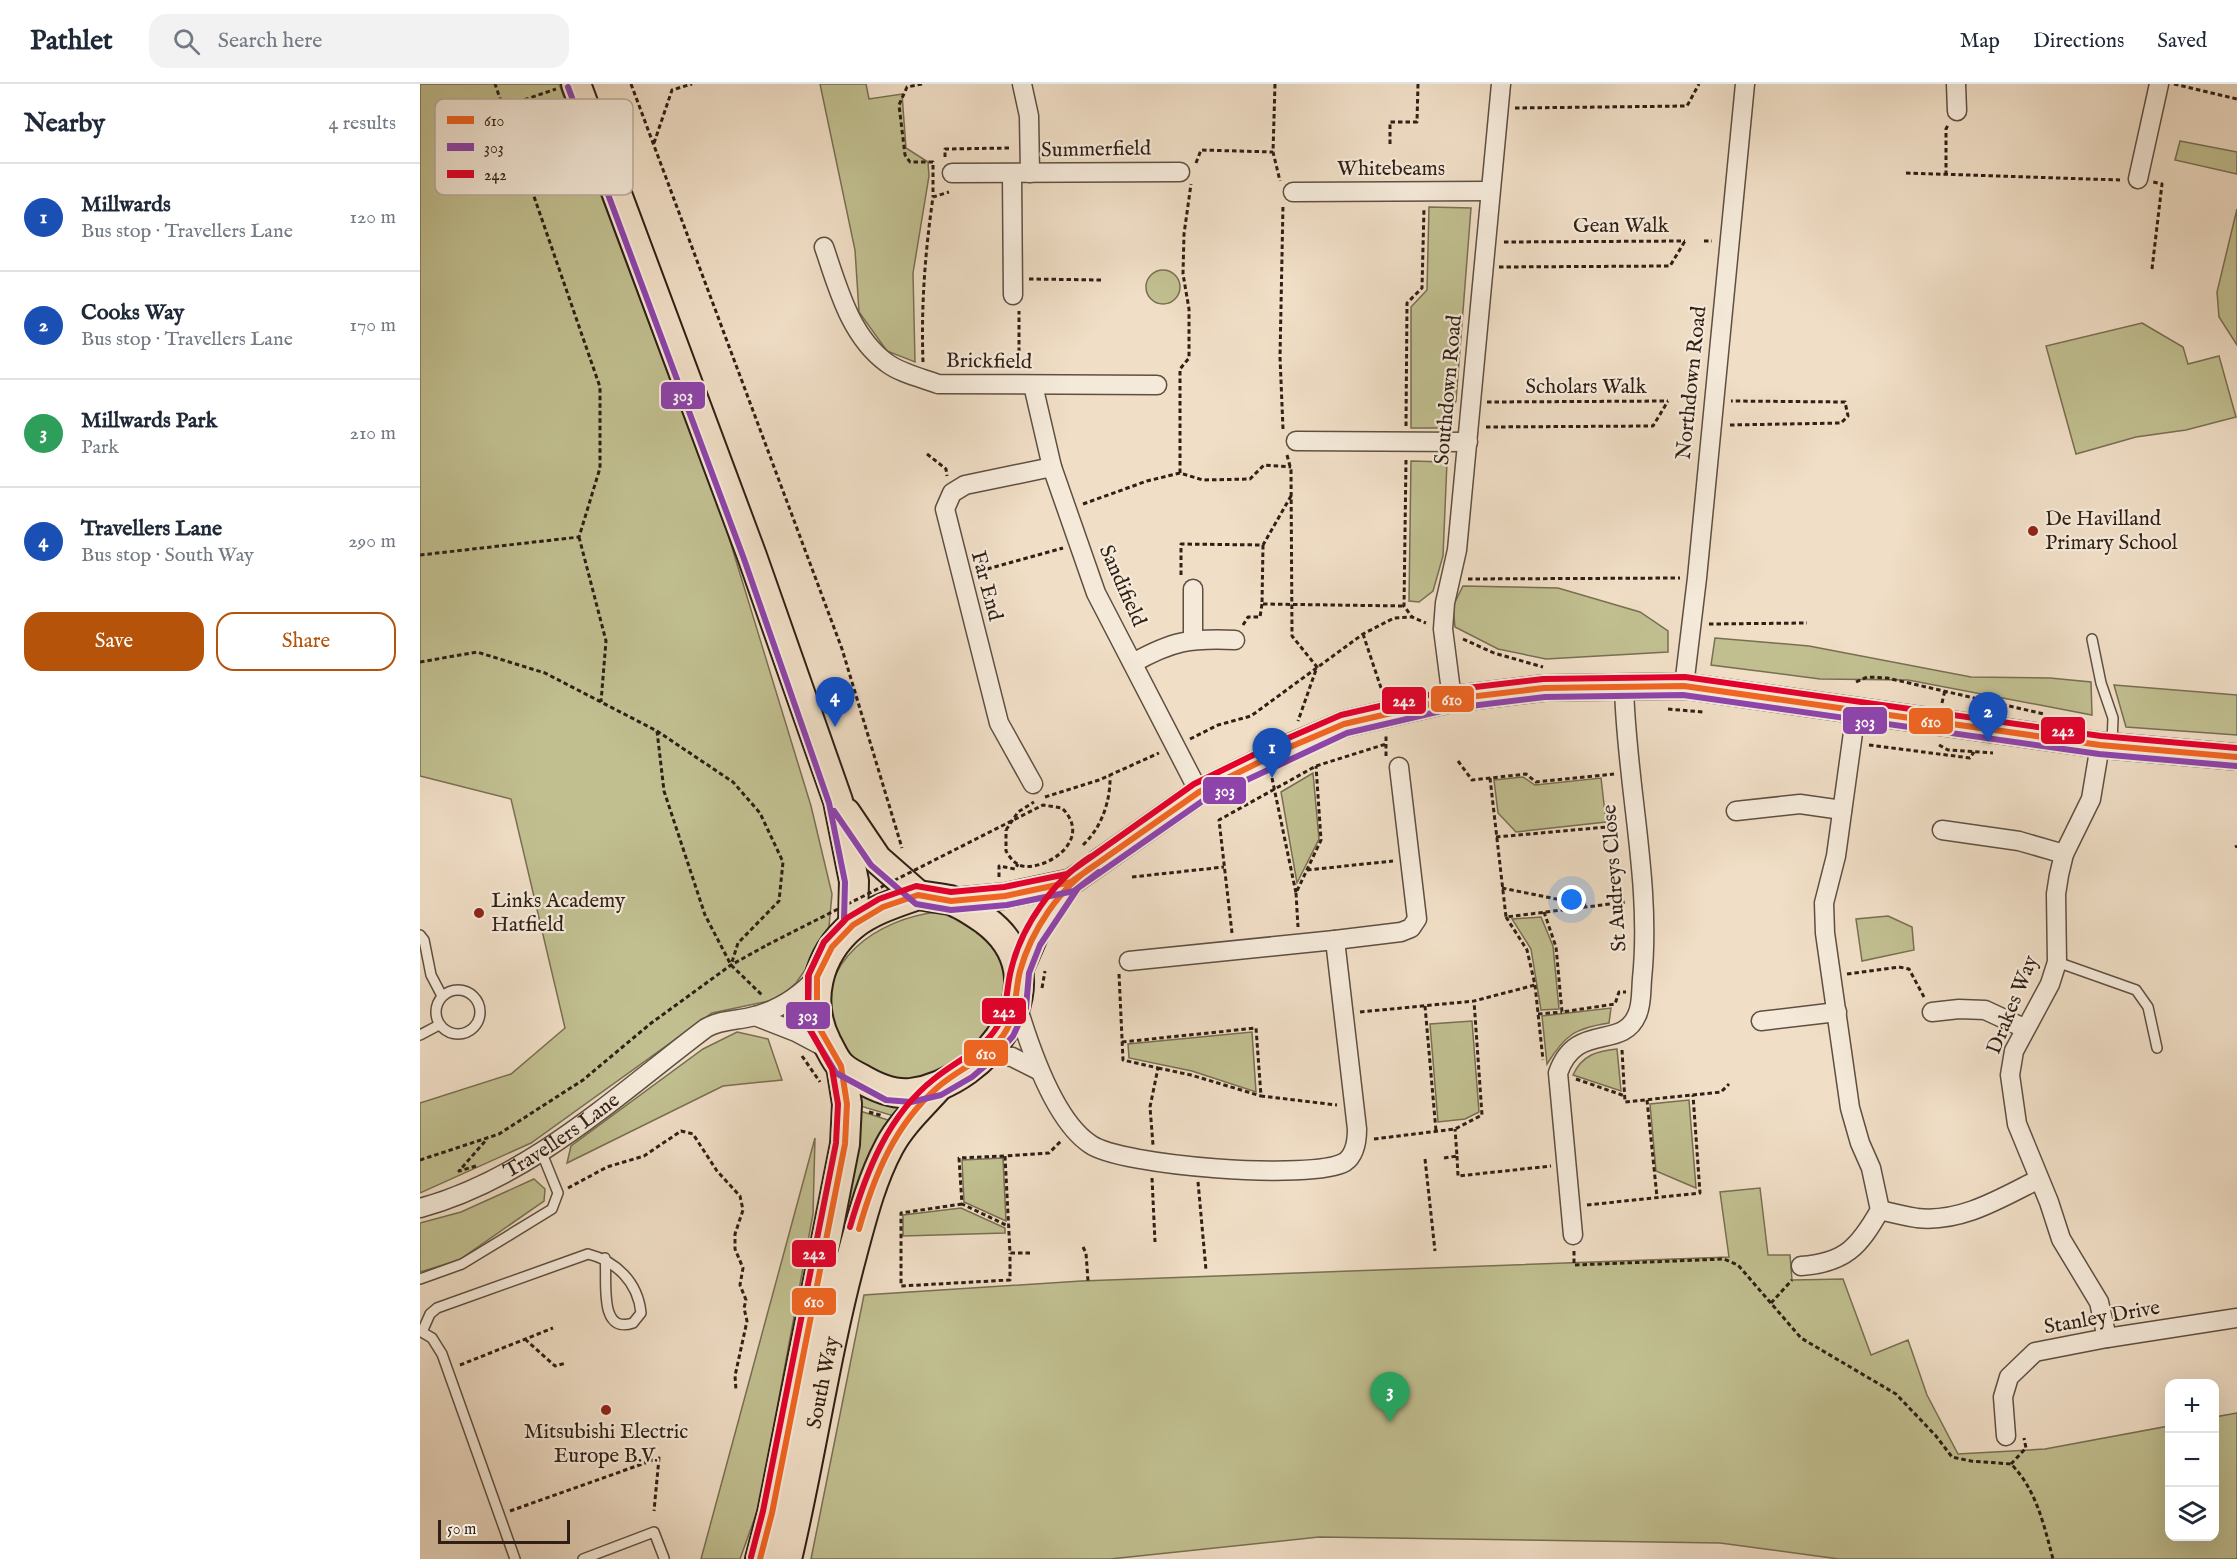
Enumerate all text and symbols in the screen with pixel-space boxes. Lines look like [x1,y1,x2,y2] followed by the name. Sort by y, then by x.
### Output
[149,14,569,68] search box
[30,24,113,59] text: Pathlet
[170,25,203,58] icon: search
[218,27,322,55] text: Search here
[1960,28,2000,55] text: Map
[2033,28,2124,55] text: Directions
[2157,28,2207,55] text: Saved
[435,99,633,195] legend
[24,107,105,140] text: Nearby
[329,111,396,136] text: 4 results
[484,112,505,132] text: 610
[1041,136,1152,164] street label: Summerfield
[484,139,504,159] text: 303
[1337,156,1445,183] street label: Whitebeams
[484,166,507,186] text: 242
[81,191,171,219] text: Millwards
[40,205,47,230] text: 1
[350,205,396,230] text: 120 m
[1573,213,1670,240] street label: Gean Walk
[81,219,293,244] text: Bus stop · Travellers Lane
[81,299,184,327] text: Cooks Way
[1671,304,1714,461] street label: Northdown Road
[39,313,48,338] text: 2
[350,313,396,338] text: 170 m
[1429,313,1469,466] street label: Southdown Road
[81,327,293,352] text: Bus stop · Travellers Lane
[946,348,1033,376] street label: Brickfield
[1525,374,1647,401] street label: Scholars Walk
[660,381,706,410] line badge: 303
[673,387,693,407] text: 303
[81,407,217,435] text: Millwards Park
[40,421,47,446] text: 3
[350,421,396,446] text: 210 m
[81,435,119,460] text: Park
[2045,506,2178,557] place label: De Havilland Primary School
[81,515,222,543] text: Travellers Lane
[2026,524,2040,538] marker: De Havilland Primary School
[39,529,48,554] text: 4
[348,529,396,554] text: 290 m
[1092,541,1152,632] street label: Sandifield
[81,543,254,568] text: Bus stop · South Way
[964,548,1008,625] street label: Far End
[24,612,204,671] button: Save
[216,612,396,671] button: Share
[816,678,854,727] pin: 4
[1430,685,1475,713] line badge: 610
[1381,686,1427,715] line badge: 242
[1442,691,1462,711] text: 610
[1393,692,1416,712] text: 242
[1968,692,2008,742] pin: 2
[1842,706,1888,735] line badge: 303
[1908,707,1954,735] line badge: 610
[1855,713,1875,733] text: 303
[1921,713,1941,733] text: 610
[2040,716,2086,745] line badge: 242
[2052,722,2075,742] text: 242
[1252,728,1292,778] pin: 1
[1202,776,1247,805] line badge: 303
[1215,782,1235,802] text: 303
[1596,803,1634,953] street label: St Audreys Close
[1557,885,1586,914] your location
[491,888,626,939] place label: Links Academy Hatfield
[472,906,486,920] marker: Links Academy Hatfield
[1981,951,2045,1058] street label: Drakes Way
[981,997,1027,1025] line badge: 242
[785,1001,831,1030] line badge: 303
[993,1003,1016,1023] text: 242
[798,1007,818,1027] text: 303
[963,1039,1009,1067] line badge: 610
[976,1045,996,1065] text: 610
[499,1087,626,1185] street label: Travellers Lane
[791,1239,837,1268] line badge: 242
[803,1245,826,1265] text: 242
[791,1287,837,1316] line badge: 610
[804,1293,824,1313] text: 610
[2042,1294,2162,1341] street label: Stanley Drive
[801,1333,846,1431] street label: South Way
[1370,1372,1410,1422] pin: 3
[2165,1379,2219,1541] map controls
[2165,1379,2219,1433] button: +
[599,1403,613,1417] marker: Mitsubishi Electric Europe B.V.
[524,1419,688,1470] place label: Mitsubishi Electric Europe B.V.
[2165,1433,2219,1487] button: −
[2165,1487,2219,1541] button: layers
[438,1517,570,1544] scale bar
[447,1520,476,1540] text: 50 m

